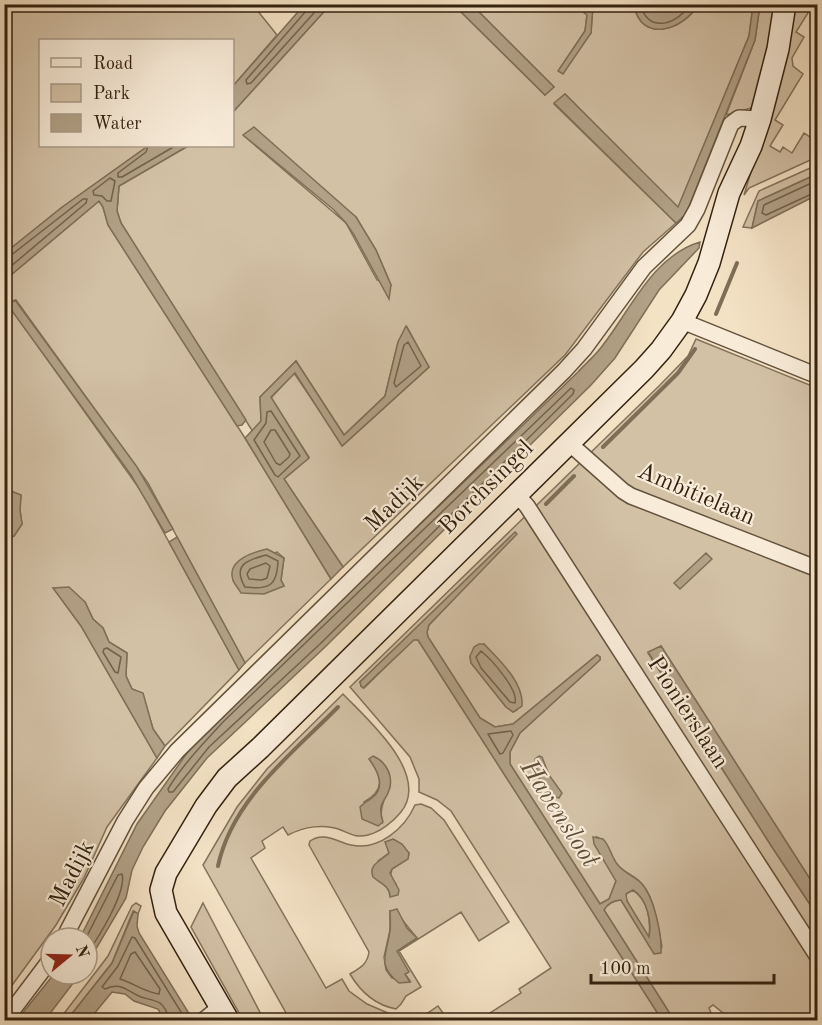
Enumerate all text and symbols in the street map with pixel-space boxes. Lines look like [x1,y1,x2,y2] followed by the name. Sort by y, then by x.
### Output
[39,39,234,147] legend
[93,55,133,73] text: Road
[93,85,130,103] text: Park
[93,115,142,133] text: Water
[435,436,539,540] street label: Borchsingel
[634,459,758,531] street label: Ambitielaan
[361,471,429,537] street label: Madijk
[642,653,732,773] street label: Pionierslaan
[514,755,604,873] water label: Havensloot
[46,837,100,911] street label: Madijk
[39,926,99,986] north arrow
[72,943,91,961] text: N
[591,947,774,985] scale bar
[600,960,651,978] text: 100 m

